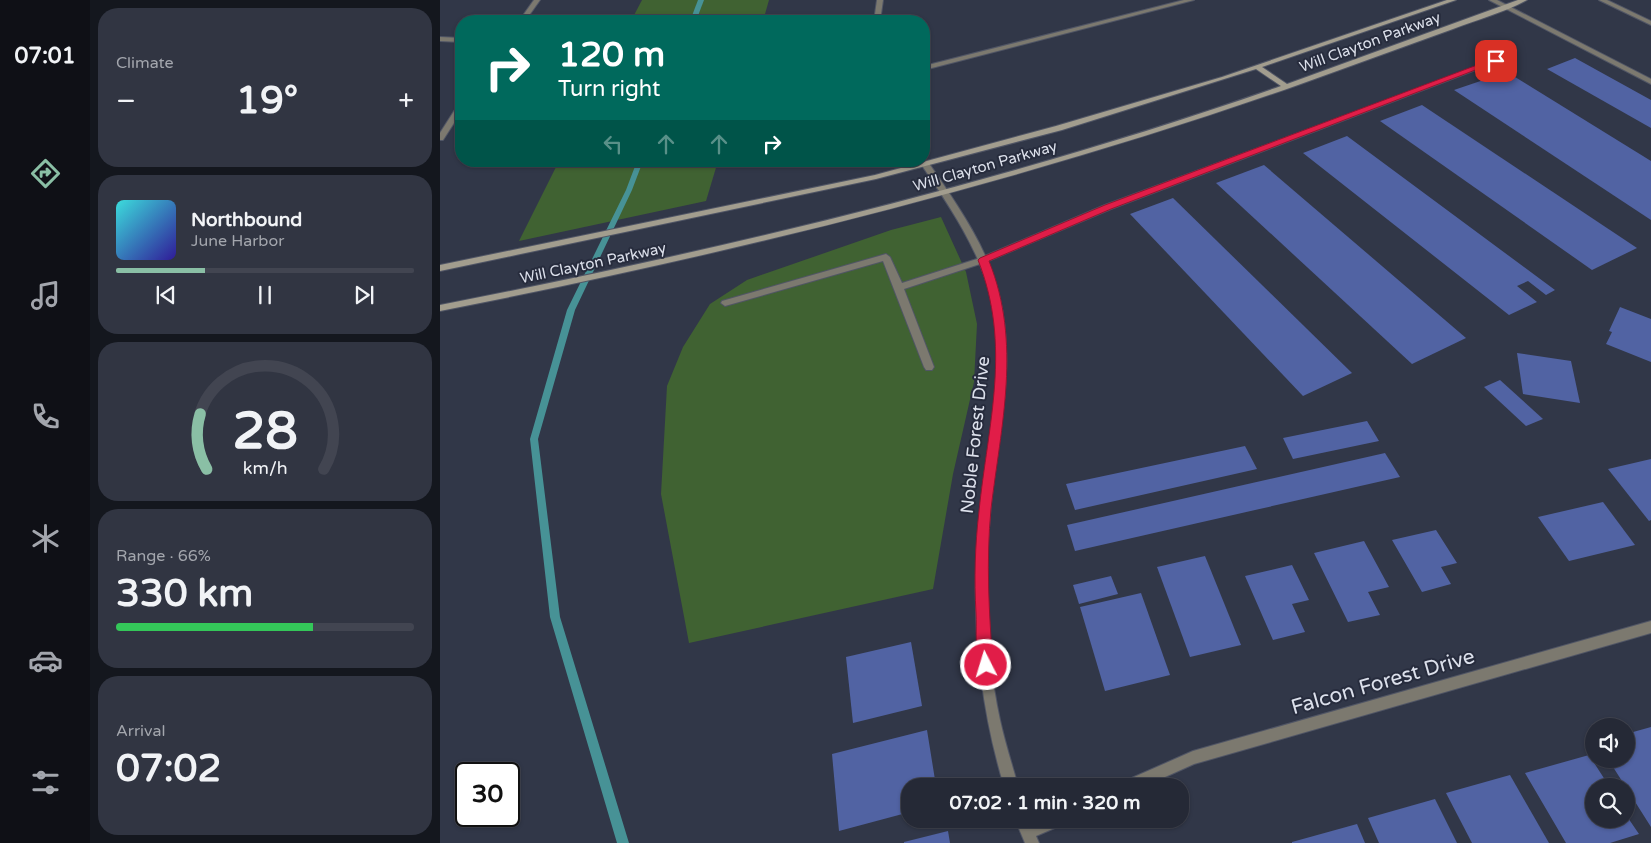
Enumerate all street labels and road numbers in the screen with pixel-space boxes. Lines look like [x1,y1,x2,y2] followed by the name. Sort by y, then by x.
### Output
[1297,8,1443,76] street label: Will Clayton Parkway
[911,137,1059,195] street label: Will Clayton Parkway
[518,239,668,287] street label: Will Clayton Parkway
[956,355,994,515] street label: Noble Forest Drive
[1288,644,1478,720] street label: Falcon Forest Drive

